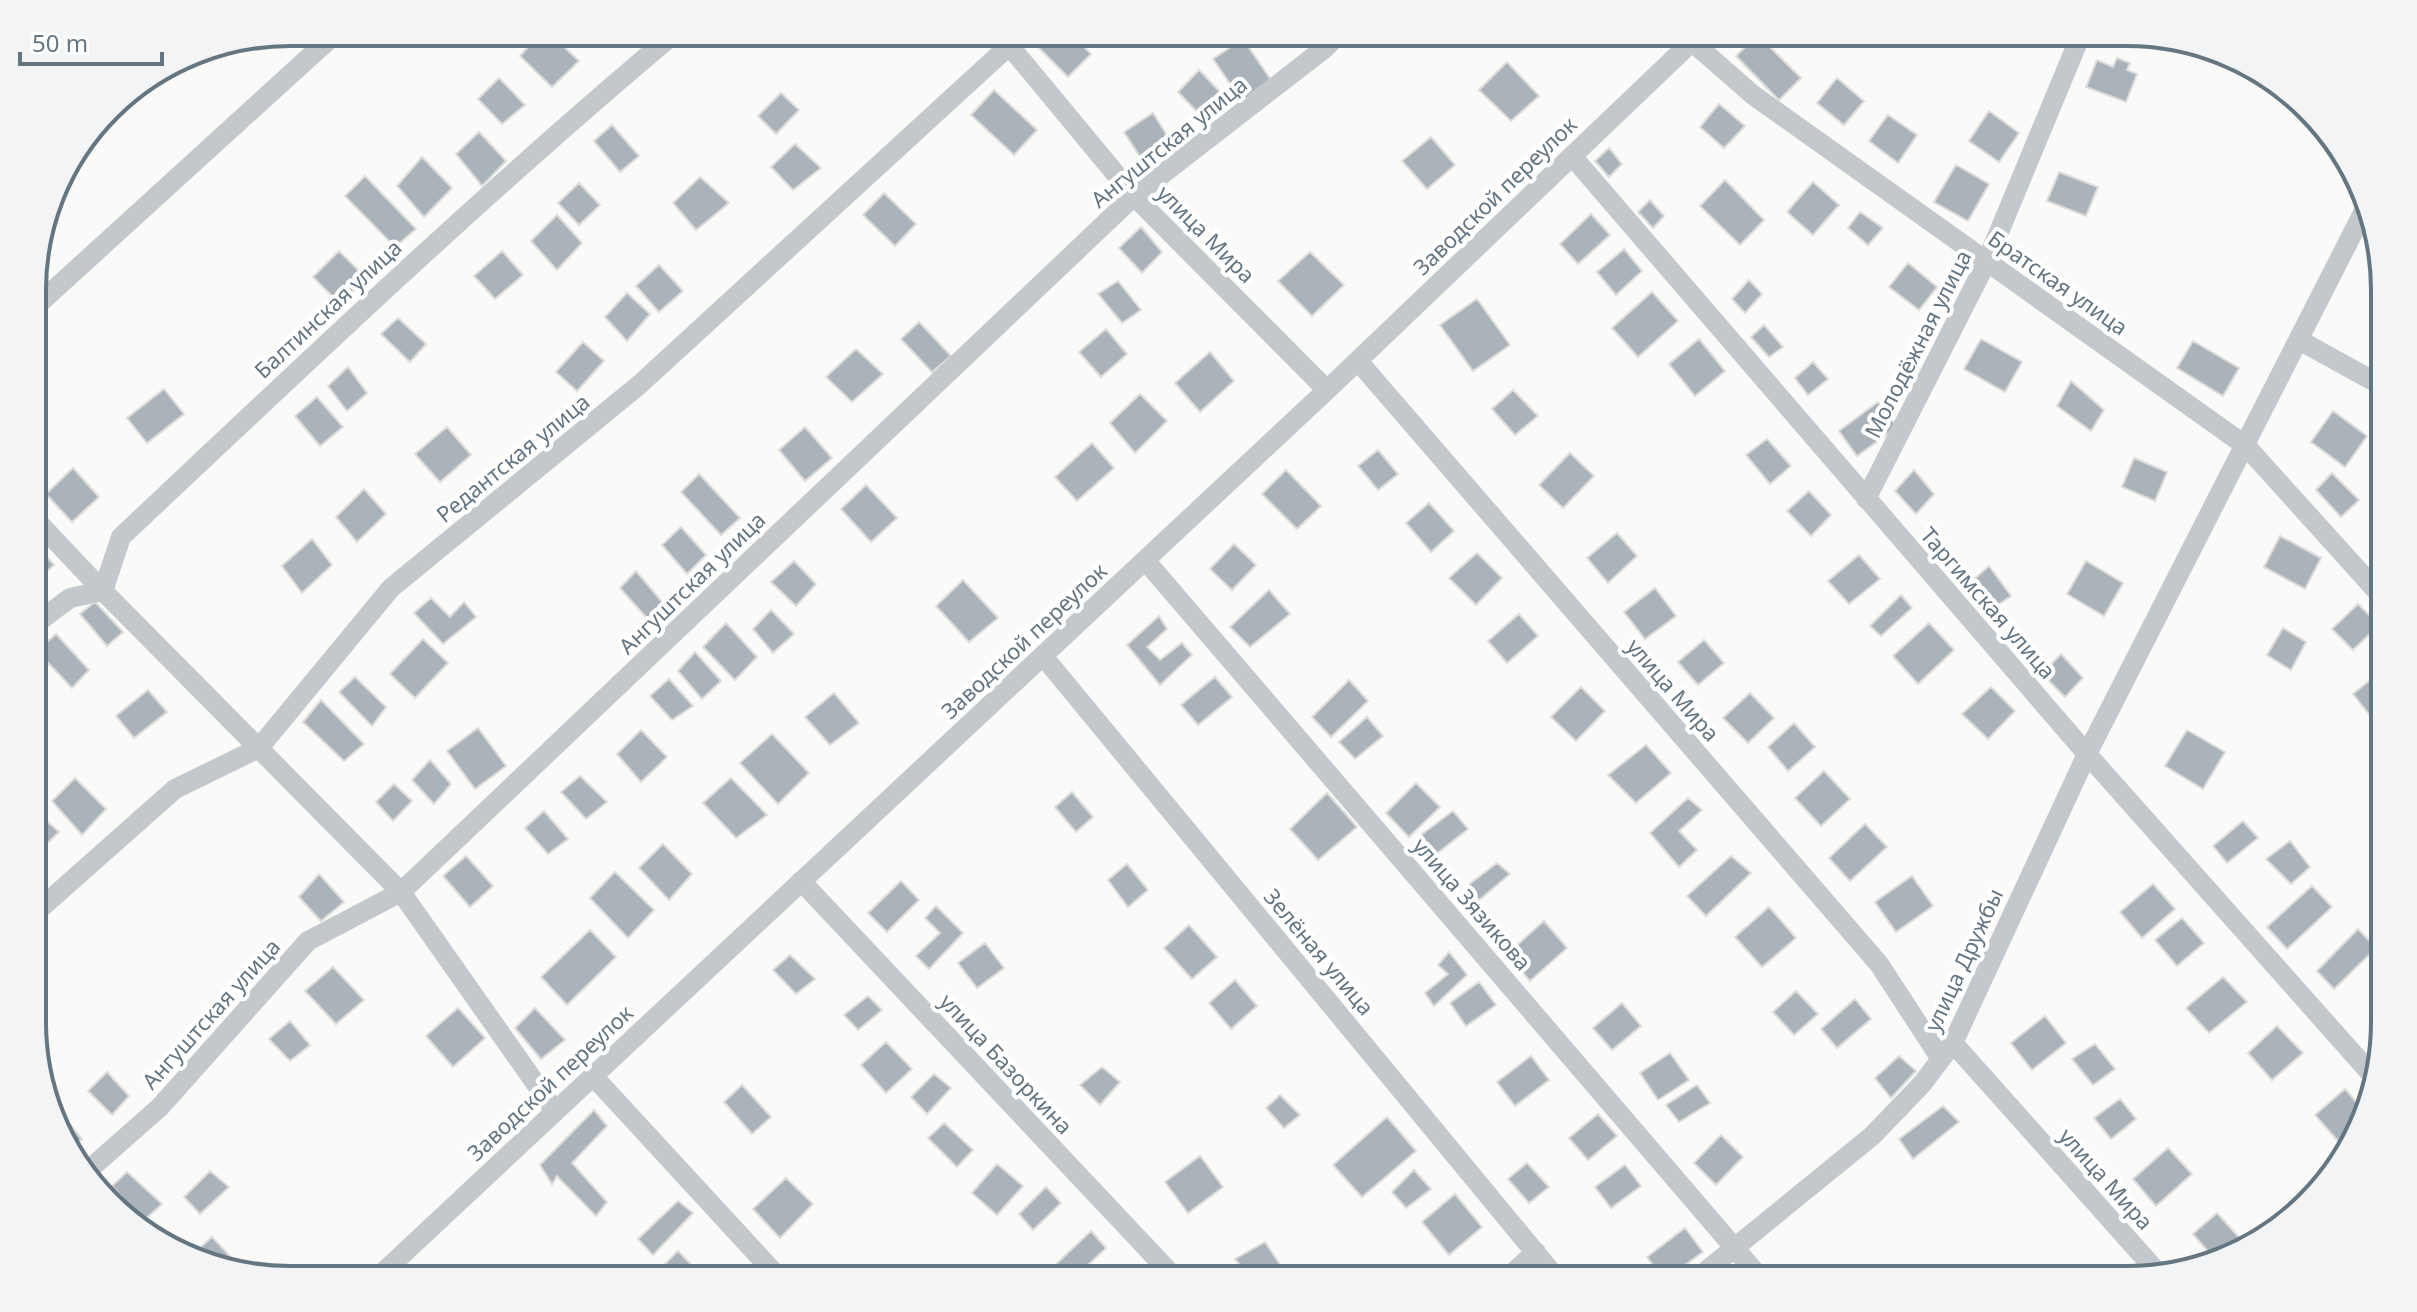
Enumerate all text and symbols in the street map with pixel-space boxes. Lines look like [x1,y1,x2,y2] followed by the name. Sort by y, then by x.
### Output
[20,16,162,66] scale bar
[32,26,88,59] text: 50 m
[1084,69,1253,214] street label: Ангуштская улица
[1406,109,1583,281] street label: Заводской переулок
[1151,178,1262,289] street label: улица Мира
[1983,223,2134,342] street label: Братская улица
[247,232,407,384] street label: Балтинская улица
[1857,244,1977,443] street label: Молодёжная улица
[429,386,595,528] street label: Редантская улица
[611,504,771,660] street label: Ангуштская улица
[1914,520,2063,685] street label: Таргимская улица
[934,555,1113,725] street label: Заводской переулок
[1621,631,1727,747] street label: улица Мира
[1407,831,1539,976] street label: улица Зязикова
[1258,882,1382,1021] street label: Зелёная улица
[1917,883,2009,1036] street label: улица Дружбы
[134,932,286,1095] street label: Ангуштская улица
[934,986,1080,1140] street label: улица Базоркина
[460,997,639,1167] street label: Заводской переулок
[2053,1121,2160,1236] street label: улица Мира

